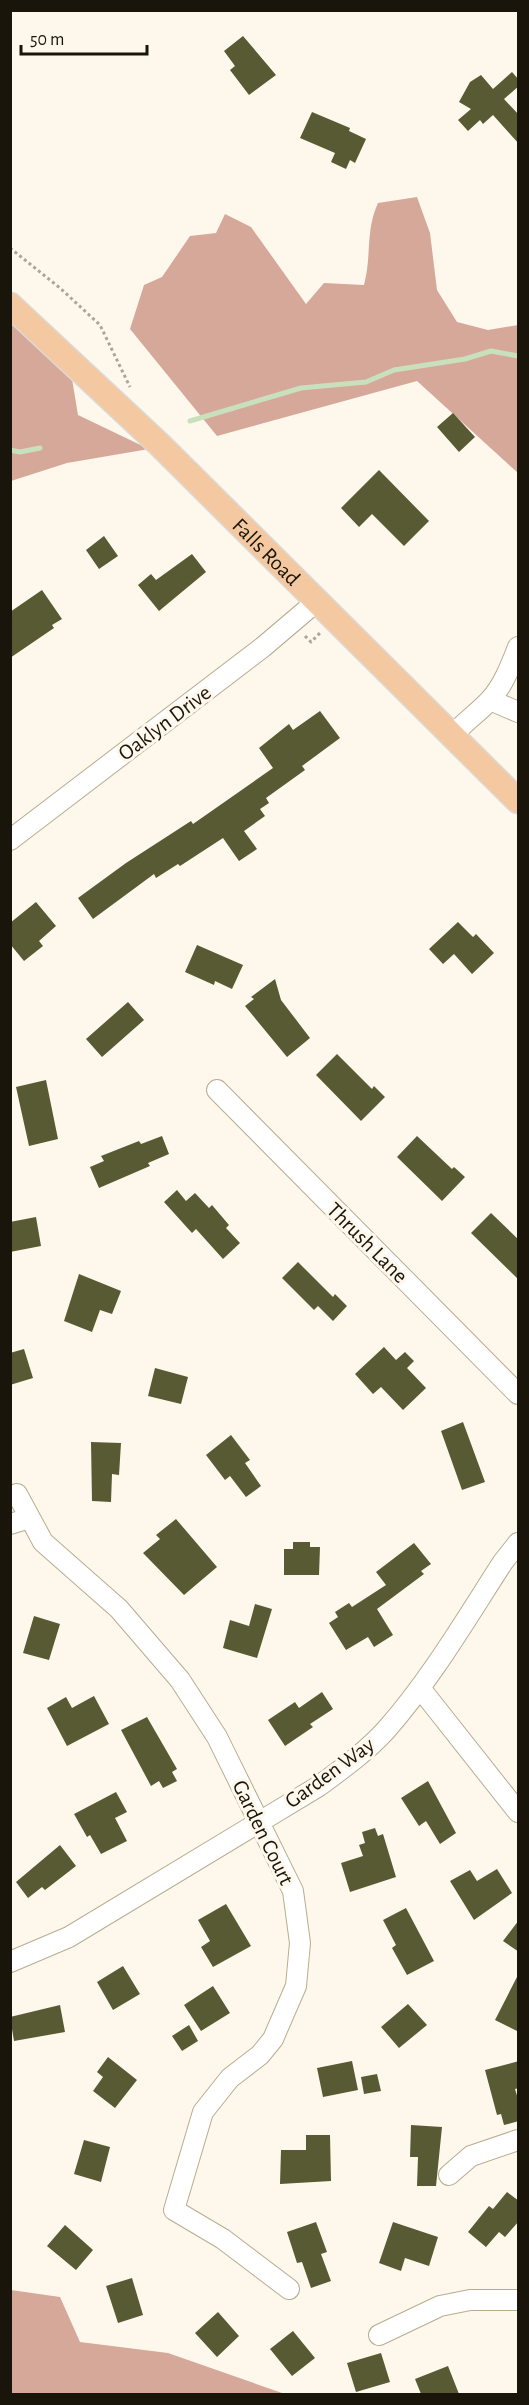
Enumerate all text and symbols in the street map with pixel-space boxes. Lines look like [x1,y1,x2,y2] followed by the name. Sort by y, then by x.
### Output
[21,18,147,56] scale bar
[30,31,64,49] text: 50 m
[228,514,304,590] street label: Falls Road
[114,681,215,765] street label: Oaklyn Drive
[323,1198,412,1287] street label: Thrush Lane
[281,1733,379,1812] street label: Garden Way
[228,1777,298,1888] street label: Garden Court

